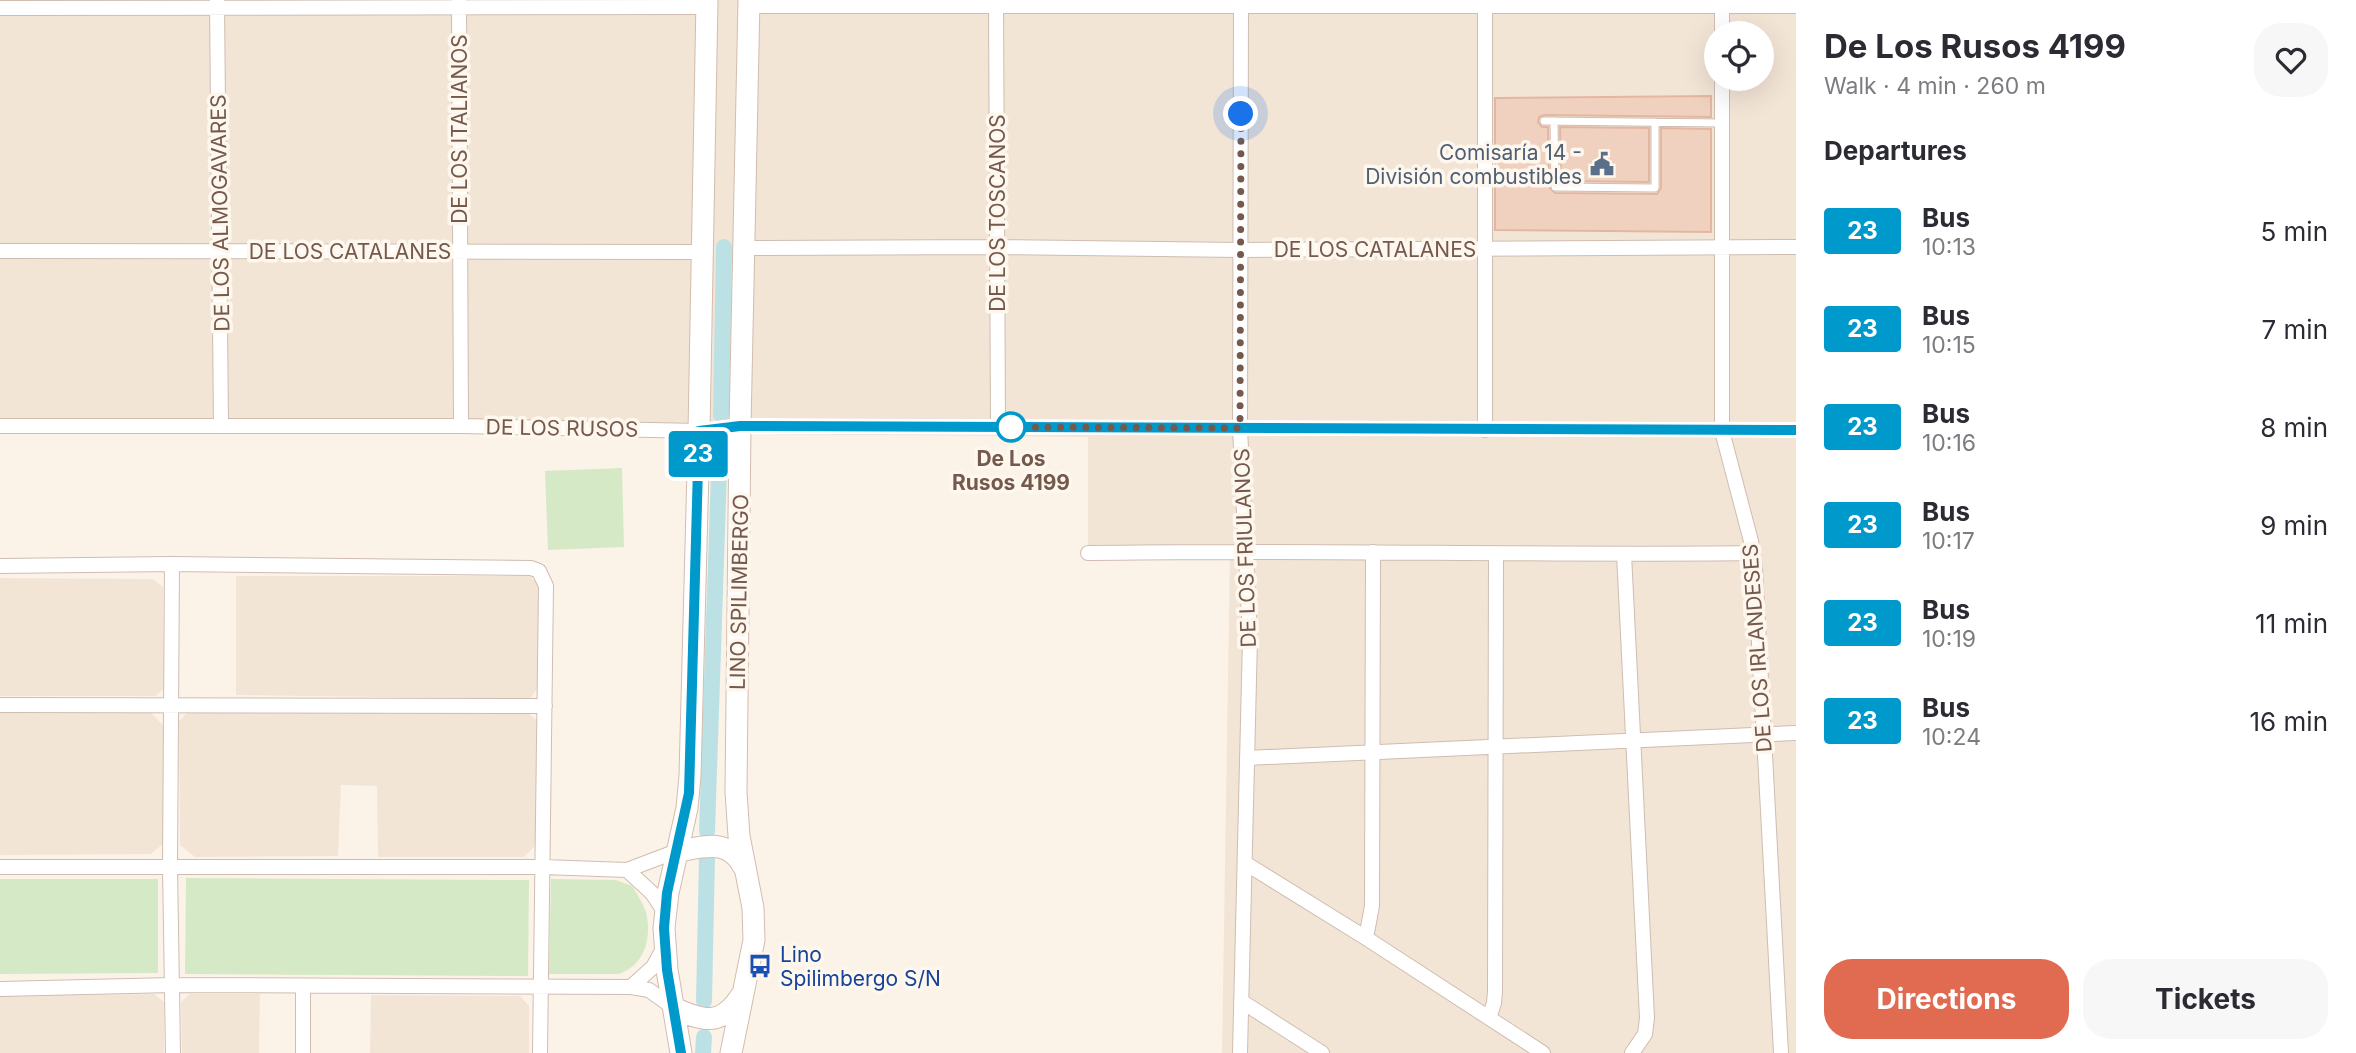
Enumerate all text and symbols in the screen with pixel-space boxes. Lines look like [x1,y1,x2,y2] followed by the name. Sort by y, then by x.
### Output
[1704,21,1774,91] map controls
[1704,21,1774,91] button: locate
[2254,23,2328,97] button: heart
[1824,26,2126,66] text: De Los Rusos 4199
[447,34,472,224] street label: DE LOS ITALIANOS
[1824,72,2046,100] text: Walk · 4 min · 260 m
[205,94,235,332] street label: DE LOS ALMOGAVARES
[1223,96,1258,131] your location
[985,114,1010,312] street label: DE LOS TOSCANOS
[1824,135,1967,166] text: Departures
[1365,140,1582,189] place label: Comisaría 14 - División combustibles
[1588,150,1616,178] public building icon: Comisaría 14 - División combustibles
[1922,202,1970,233] text: Bus
[1847,216,1878,245] text: 23
[2260,216,2328,247] text: 5 min
[1922,233,1976,261] text: 10:13
[1274,237,1476,262] street label: DE LOS CATALANES
[249,239,451,264] street label: DE LOS CATALANES
[1922,300,1970,331] text: Bus
[1847,314,1878,343] text: 23
[2262,314,2328,345] text: 7 min
[1922,331,1976,359] text: 10:15
[1922,398,1970,429] text: Bus
[996,412,1026,442] marker: De Los Rusos 4199
[1847,412,1878,441] text: 23
[2260,412,2328,443] text: 8 min
[486,414,638,442] street label: DE LOS RUSOS
[1922,429,1976,457] text: 10:16
[666,431,730,477] line badge: 23
[683,439,713,468] text: 23
[952,446,1070,495] place label: De Los Rusos 4199
[1229,448,1261,648] street label: DE LOS FRIULANOS
[725,494,753,690] street label: LINO SPILIMBERGO
[1922,496,1970,527] text: Bus
[1847,510,1878,539] text: 23
[2260,510,2328,541] text: 9 min
[1922,527,1975,555] text: 10:17
[1737,543,1777,753] street label: DE LOS IRLANDESES
[1922,594,1970,625] text: Bus
[1847,608,1878,637] text: 23
[2255,608,2328,639] text: 11 min
[1922,625,1976,653] text: 10:19
[1922,692,1970,723] text: Bus
[1847,706,1878,735] text: 23
[2250,706,2328,737] text: 16 min
[1922,723,1981,751] text: 10:24
[780,942,941,991] place label: Lino Spilimbergo S/N
[746,952,774,980] bus stop icon: Lino Spilimbergo S/N
[1824,959,2069,1039] button: Directions
[2083,959,2328,1039] button: Tickets

